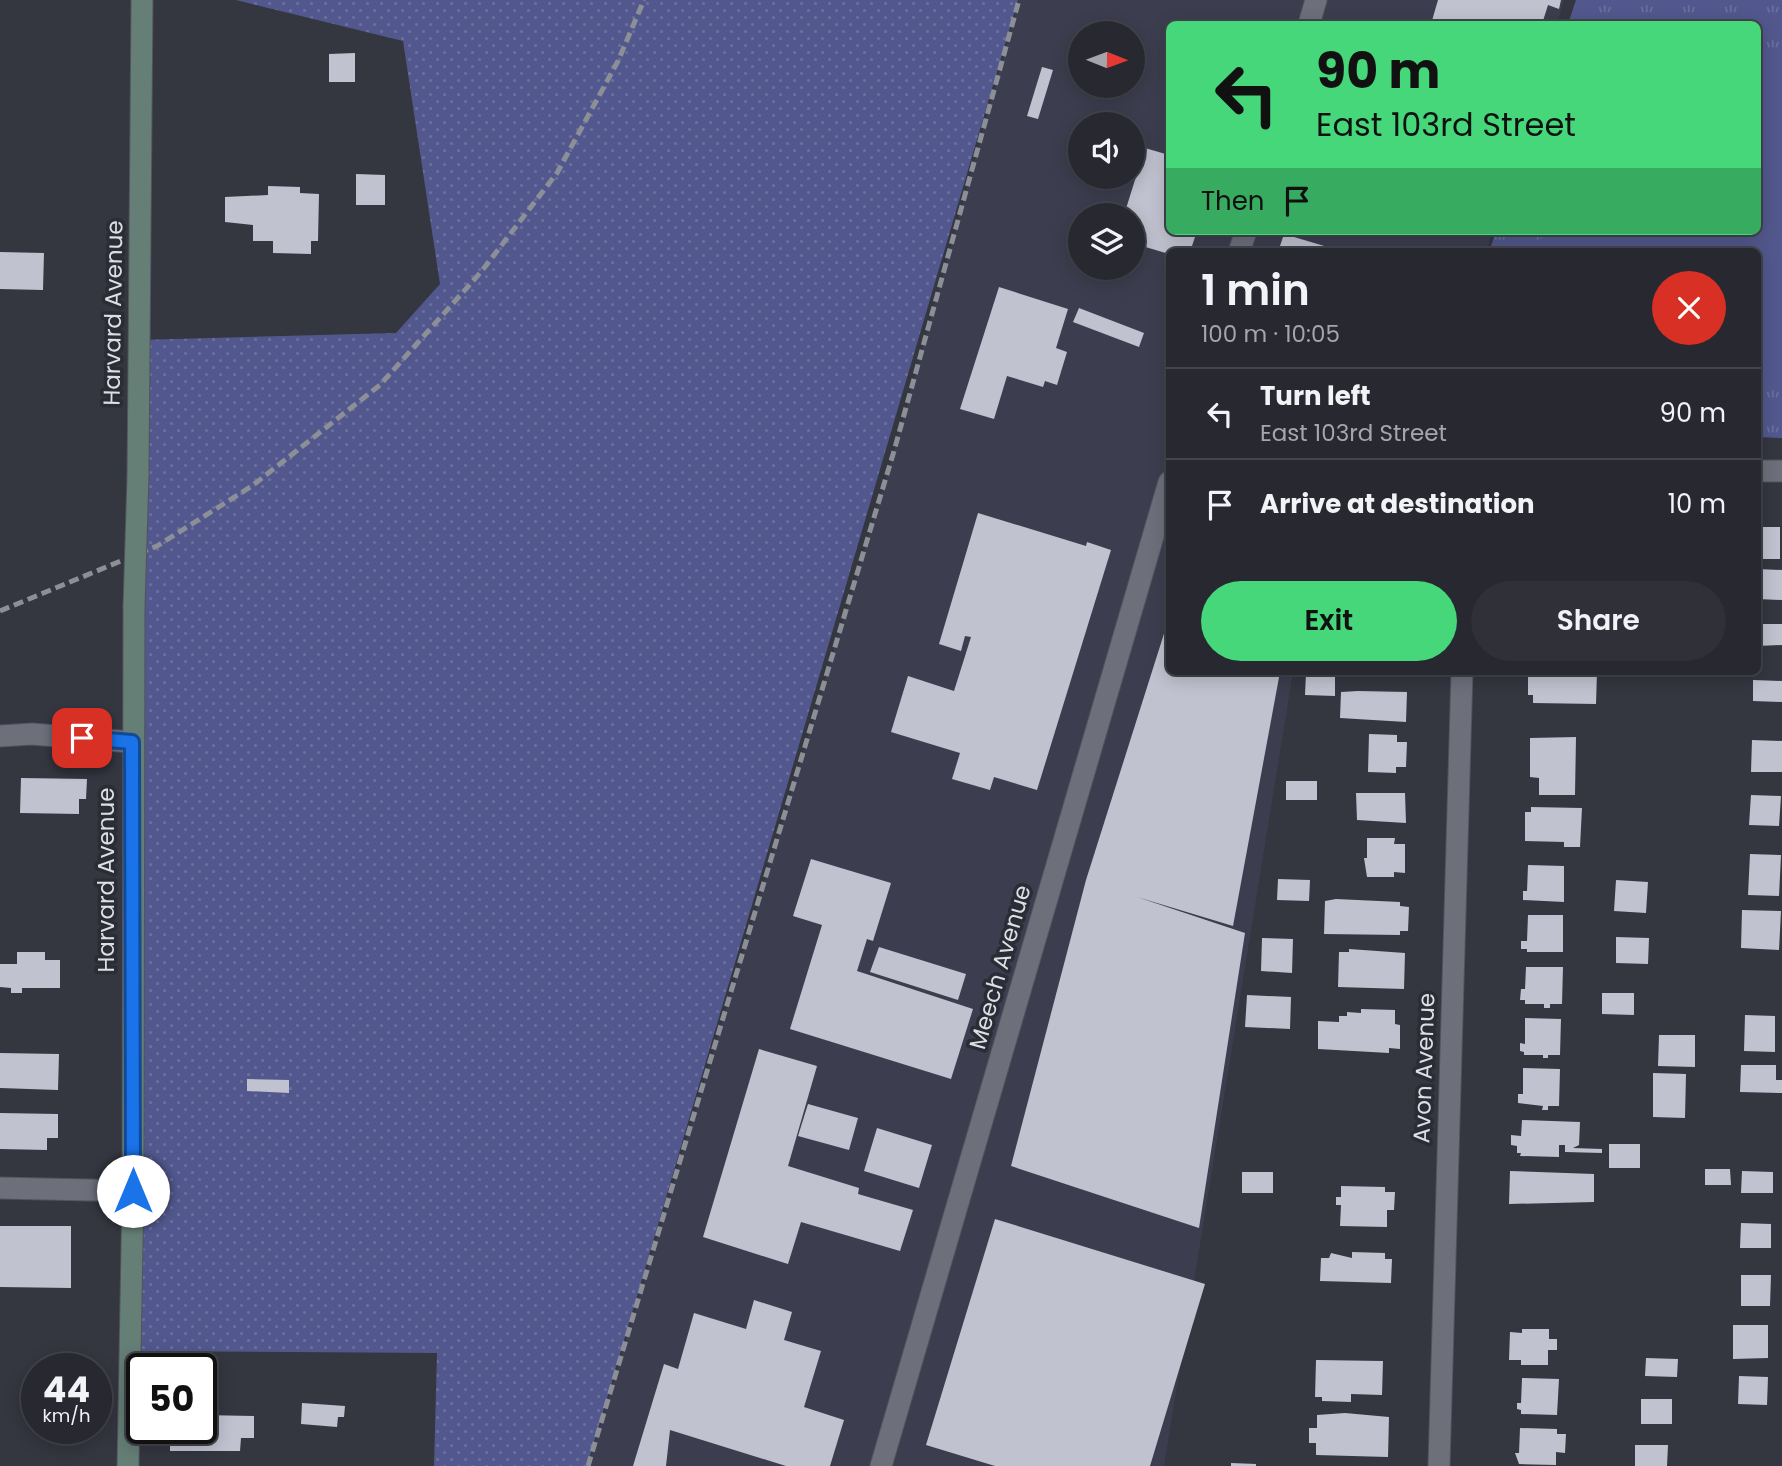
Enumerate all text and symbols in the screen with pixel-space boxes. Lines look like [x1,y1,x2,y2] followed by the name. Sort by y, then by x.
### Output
[1068,21,1144,98] north arrow
[1068,21,1145,280] map controls
[1316,37,1440,105] text: 90 m
[1201,49,1292,140] icon: left
[1316,102,1576,147] text: East 103rd Street
[1068,112,1145,189] button: sound
[1278,182,1316,220] icon: arrive
[1201,183,1264,219] text: Then
[1068,203,1145,280] button: layers
[95,220,131,406] street label: Harvard Avenue
[1201,261,1310,320] text: 1 min
[1652,271,1726,345] button: close
[1201,318,1340,350] text: 100 m · 10:05
[1260,378,1371,414] text: Turn left
[1201,395,1239,433] icon: left
[1660,395,1726,431] text: 90 m
[1260,417,1447,449] text: East 103rd Street
[1201,486,1239,524] icon: arrive
[1260,486,1535,522] text: Arrive at destination
[1668,486,1726,522] text: 10 m
[1201,581,1457,661] button: Exit
[1471,581,1726,661] button: Share
[52,708,112,768] pin
[63,719,101,757] icon: arrive
[90,787,122,973] street label: Harvard Avenue
[961,881,1039,1053] street label: Meech Avenue
[1405,992,1443,1144] street label: Avon Avenue
[96,1154,170,1228] position arrow
[126,1353,217,1444] speed limit sign: 50
[43,1365,90,1414] text: 44
[43,1403,90,1428] text: km/h

